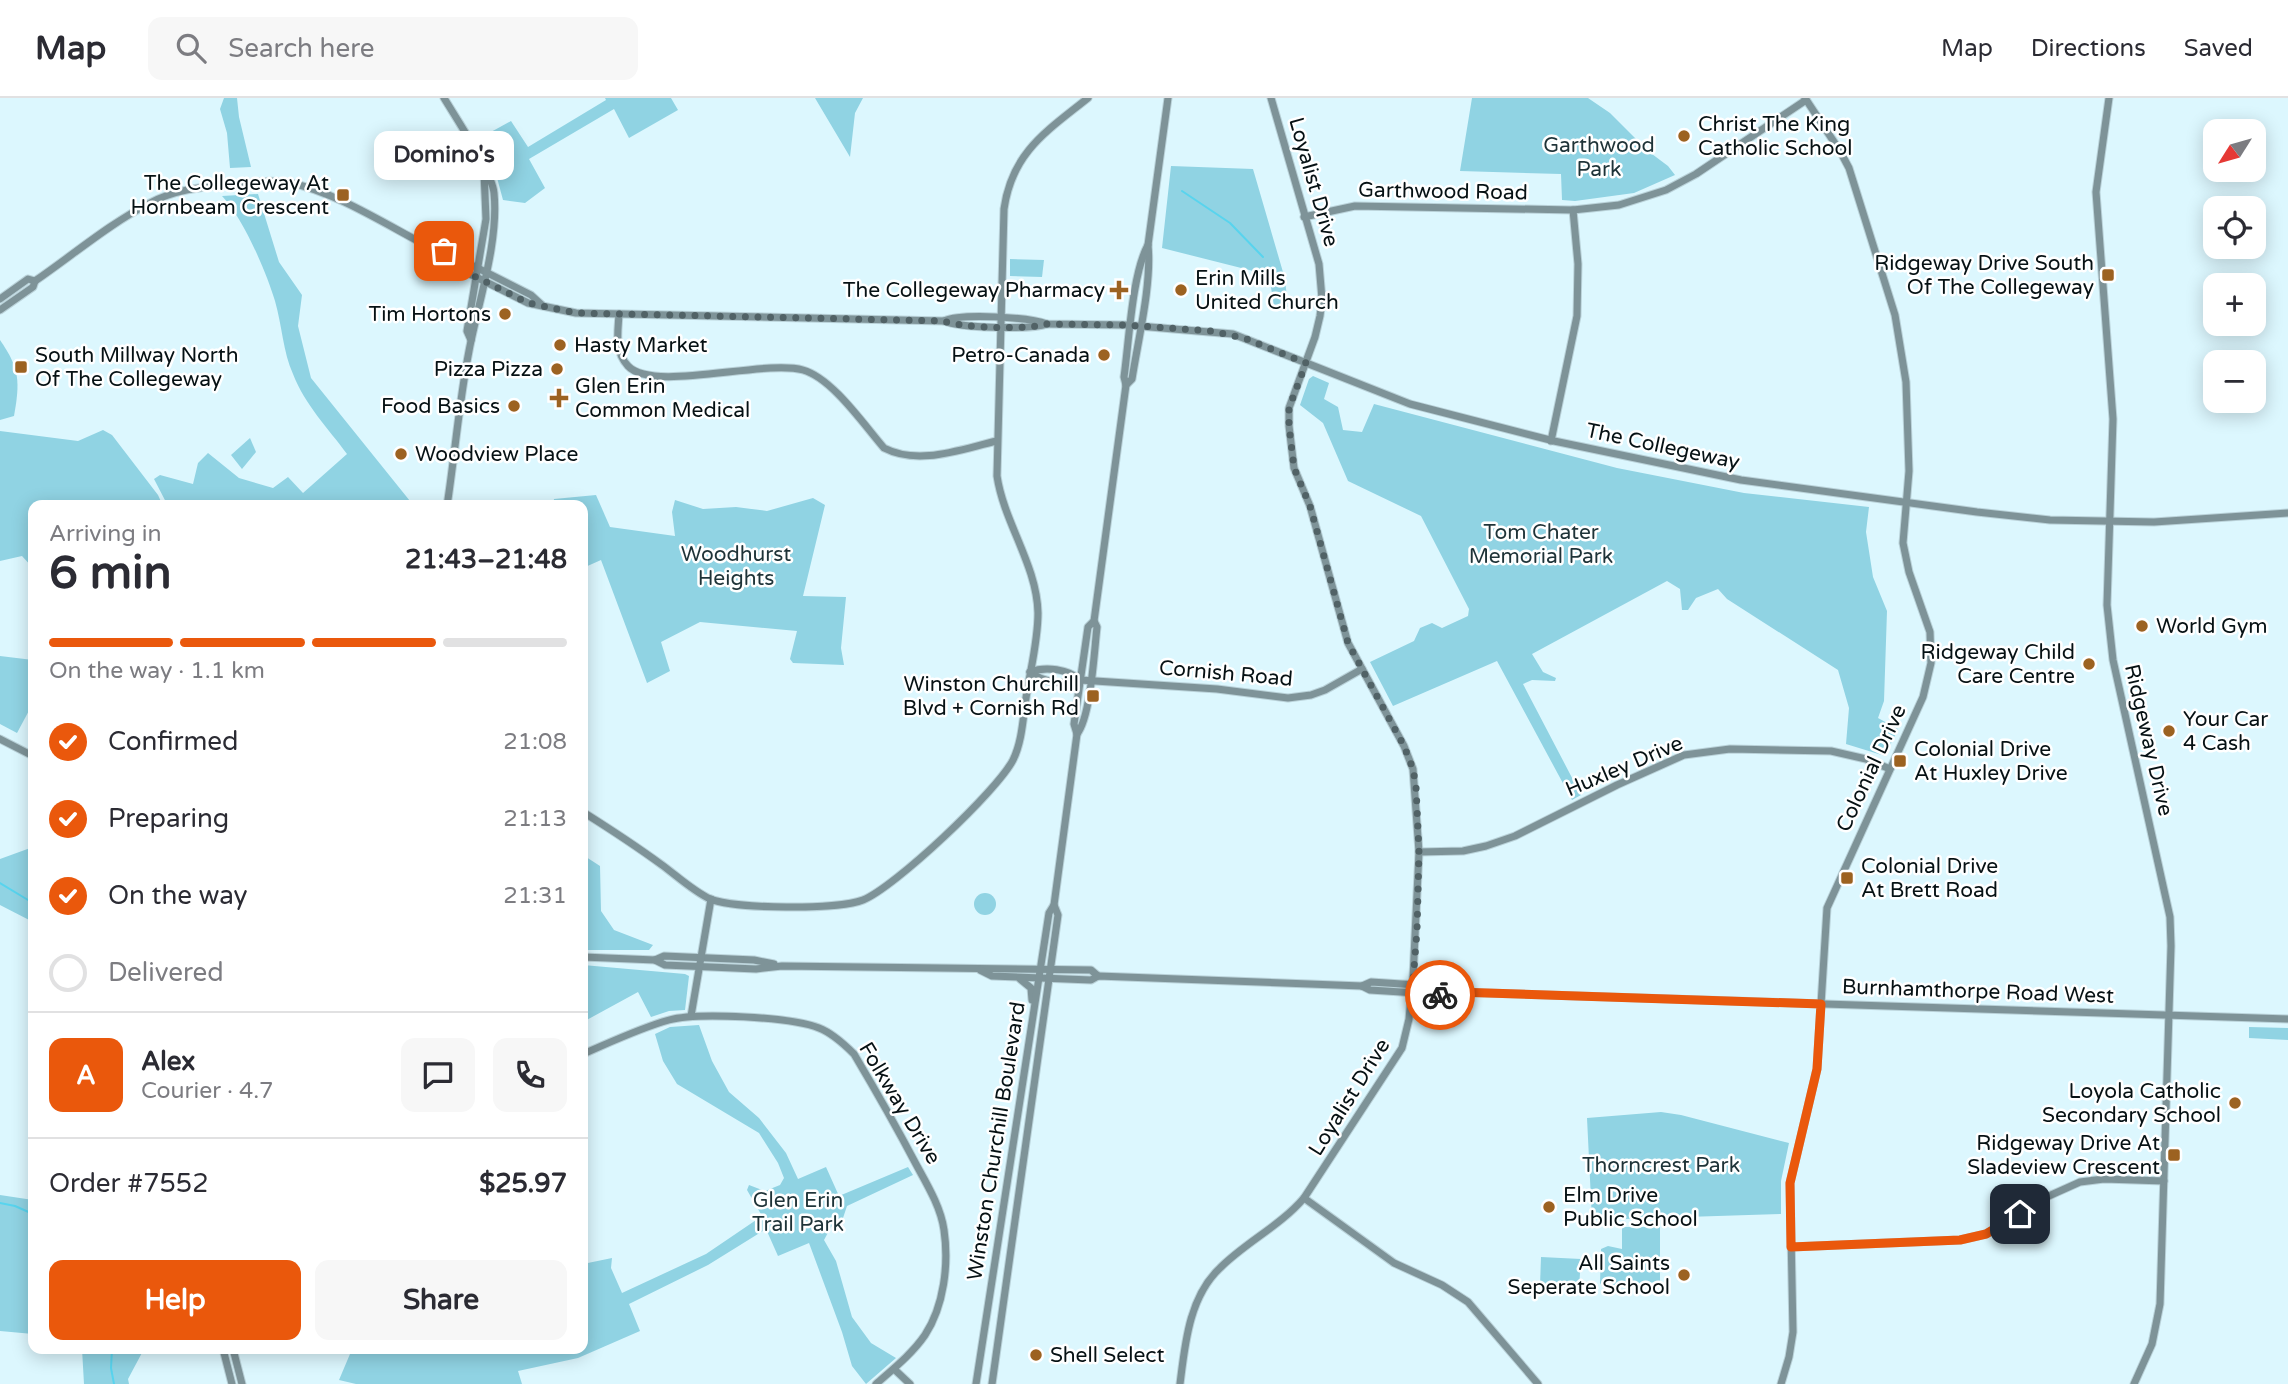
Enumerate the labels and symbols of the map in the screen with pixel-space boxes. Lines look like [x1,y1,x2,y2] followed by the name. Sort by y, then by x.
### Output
[1698,112,1853,161] place label: Christ The King Catholic School
[1283,115,1344,250] street label: Loyalist Drive
[2203,119,2266,182] north arrow
[1676,128,1692,144] marker: Christ The King Catholic School
[374,132,514,181] callout: Domino's
[1543,133,1655,182] park label: Garthwood Park
[130,171,329,220] place label: The Collegeway At Hornbeam Crescent
[1358,178,1528,205] street label: Garthwood Road
[335,187,351,203] marker: The Collegeway At Hornbeam Crescent
[414,221,474,281] pin
[1874,251,2094,300] place label: Ridgeway Drive South Of The Collegeway
[1195,266,1339,315] place label: Erin Mills United Church
[2100,267,2116,283] marker: Ridgeway Drive South Of The Collegeway
[843,278,1105,303] place label: The Collegeway Pharmacy
[1111,282,1127,298] marker: The Collegeway Pharmacy
[1173,282,1189,298] marker: Erin Mills United Church
[369,302,491,327] place label: Tim Hortons
[497,306,513,322] marker: Tim Hortons
[574,333,708,358] place label: Hasty Market
[552,337,568,353] marker: Hasty Market
[35,343,239,392] place label: South Millway North Of The Collegeway
[951,343,1090,368] place label: Petro-Canada
[1096,347,1112,363] marker: Petro-Canada
[434,357,543,382] place label: Pizza Pizza
[13,359,29,375] marker: South Millway North Of The Collegeway
[549,361,565,377] marker: Pizza Pizza
[575,374,750,423] place label: Glen Erin Common Medical
[549,388,569,408] marker: Glen Erin Common Medical
[381,394,500,419] place label: Food Basics
[506,398,522,414] marker: Food Basics
[1584,418,1742,475] street label: The Collegeway
[415,442,578,467] place label: Woodview Place
[393,446,409,462] marker: Woodview Place
[1469,520,1613,569] park label: Tom Chater Memorial Park
[681,542,791,591] park label: Woodhurst Heights
[2156,614,2268,639] place label: World Gym
[2134,618,2150,634] marker: World Gym
[1921,640,2075,689] place label: Ridgeway Child Care Centre
[1158,655,1294,692] street label: Cornish Road
[2081,656,2097,672] marker: Ridgeway Child Care Centre
[2119,662,2178,819] street label: Ridgeway Drive
[903,672,1079,721] place label: Winston Churchill Blvd + Cornish Rd
[1085,688,1101,704] marker: Winston Churchill Blvd + Cornish Rd
[1831,701,1912,836] street label: Colonial Drive
[2183,707,2268,756] place label: Your Car 4 Cash
[2161,723,2177,739] marker: Your Car 4 Cash
[1562,731,1687,802] street label: Huxley Drive
[1914,737,2068,786] place label: Colonial Drive At Huxley Drive
[1892,753,1908,769] marker: Colonial Drive At Huxley Drive
[1861,854,1998,903] place label: Colonial Drive At Brett Road
[1839,870,1855,886] marker: Colonial Drive At Brett Road
[1405,960,1475,1030] courier
[1841,974,2114,1009] street label: Burnhamthorpe Road West
[962,1000,1031,1282] street label: Winston Churchill Boulevard
[1303,1034,1395,1160] street label: Loyalist Drive
[853,1038,946,1169] street label: Folkway Drive
[2042,1079,2221,1128] place label: Loyola Catholic Secondary School
[2227,1095,2243,1111] marker: Loyola Catholic Secondary School
[1967,1131,2160,1180] place label: Ridgeway Drive At Sladeview Crescent
[2166,1147,2182,1163] marker: Ridgeway Drive At Sladeview Crescent
[1582,1153,1740,1178] park label: Thorncrest Park
[1563,1183,1698,1232] place label: Elm Drive Public School
[1990,1184,2050,1244] pin
[752,1188,844,1237] park label: Glen Erin Trail Park
[1541,1199,1557,1215] marker: Elm Drive Public School
[1508,1251,1670,1300] place label: All Saints Seperate School
[1676,1267,1692,1283] marker: All Saints Seperate School
[1050,1343,1165,1368] place label: Shell Select
[1028,1347,1044,1363] marker: Shell Select

